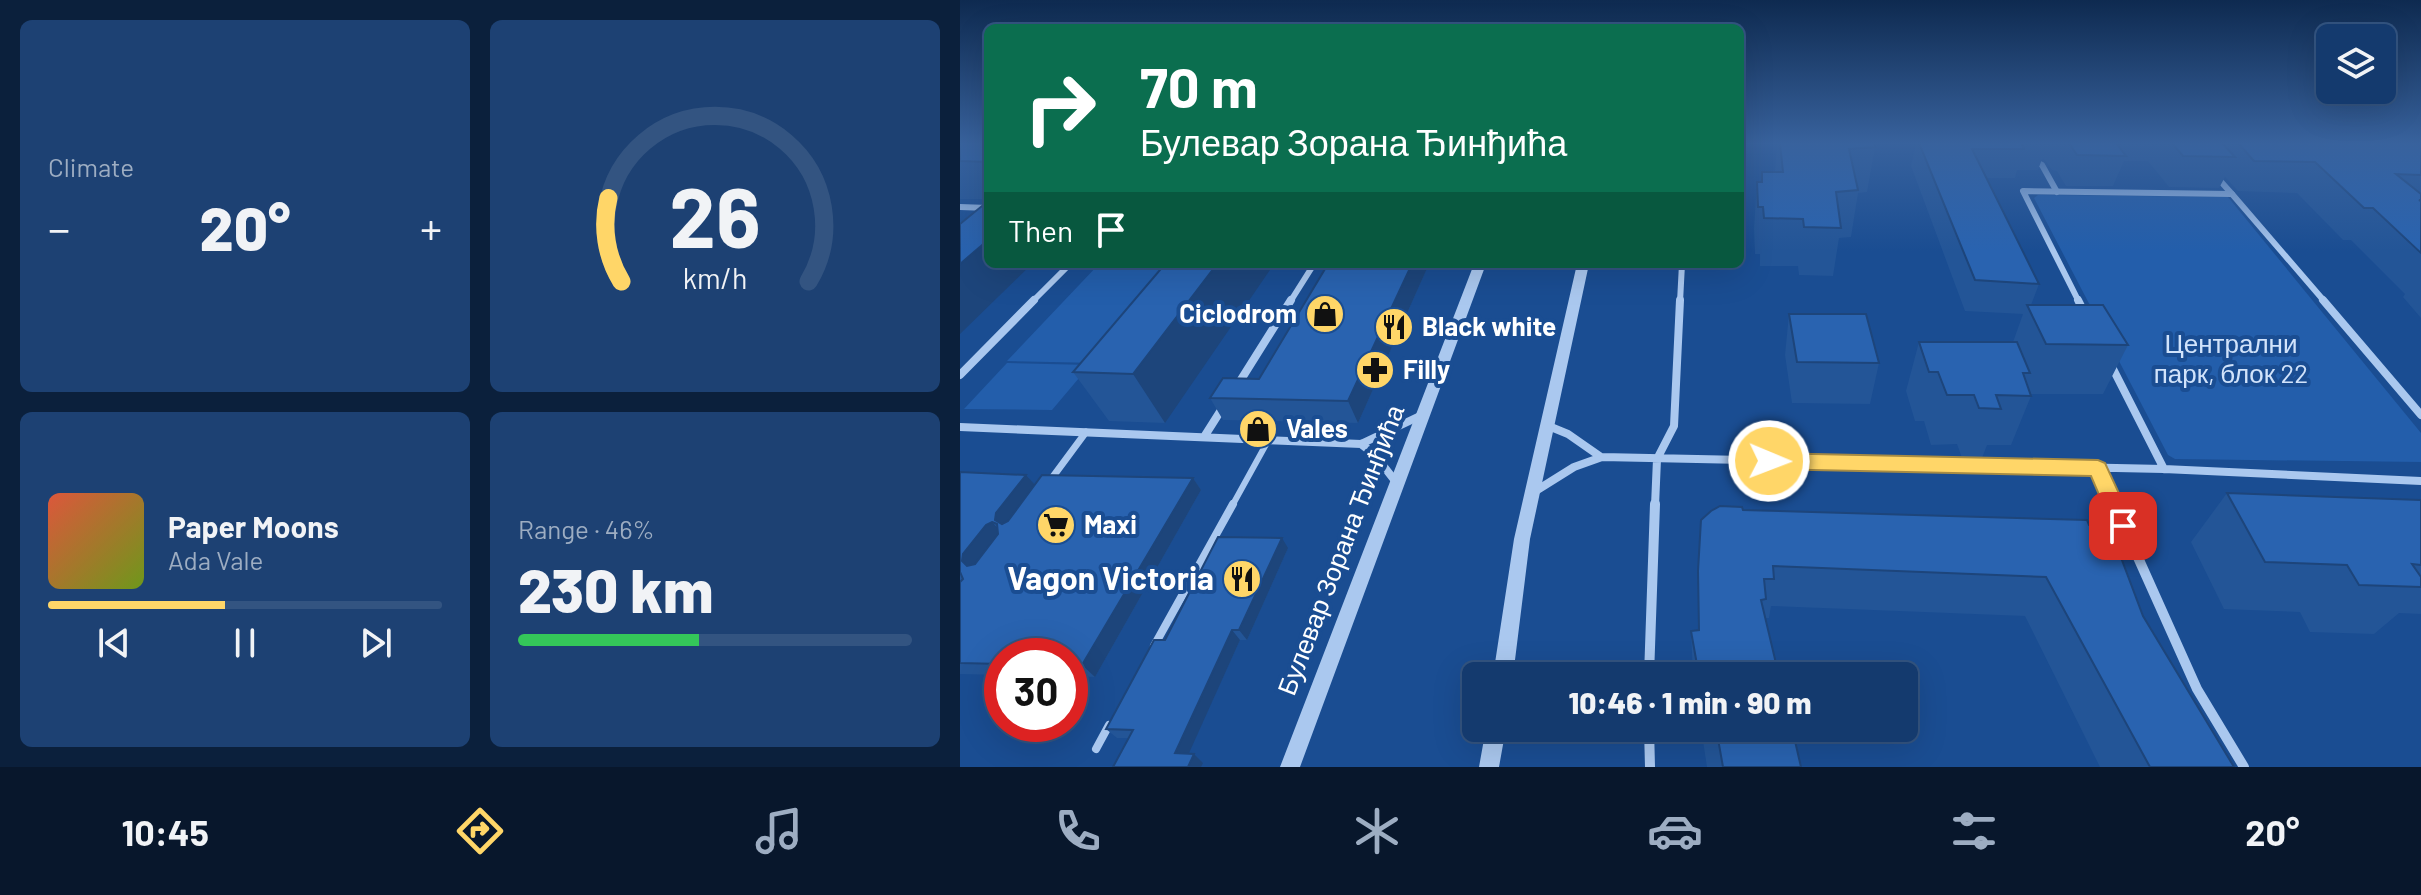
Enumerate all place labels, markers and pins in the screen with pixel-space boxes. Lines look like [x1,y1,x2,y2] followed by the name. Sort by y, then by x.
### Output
[1304,293,1346,335] shop icon: Ciclodrom
[1179,297,1297,328] place label: Ciclodrom
[1373,306,1415,348] restaurant icon: Black white
[1422,310,1556,341] place label: Black white
[1354,349,1396,391] pharmacy icon: Filly
[1403,353,1450,384] place label: Filly
[1237,408,1279,450] shop icon: Vales
[1286,412,1348,443] place label: Vales
[2089,492,2157,560] pin
[1035,504,1077,546] supermarket icon: Maxi
[1084,508,1137,539] place label: Maxi
[1007,558,1214,596] place label: Vagon Victoria
[1221,558,1263,600] restaurant icon: Vagon Victoria

